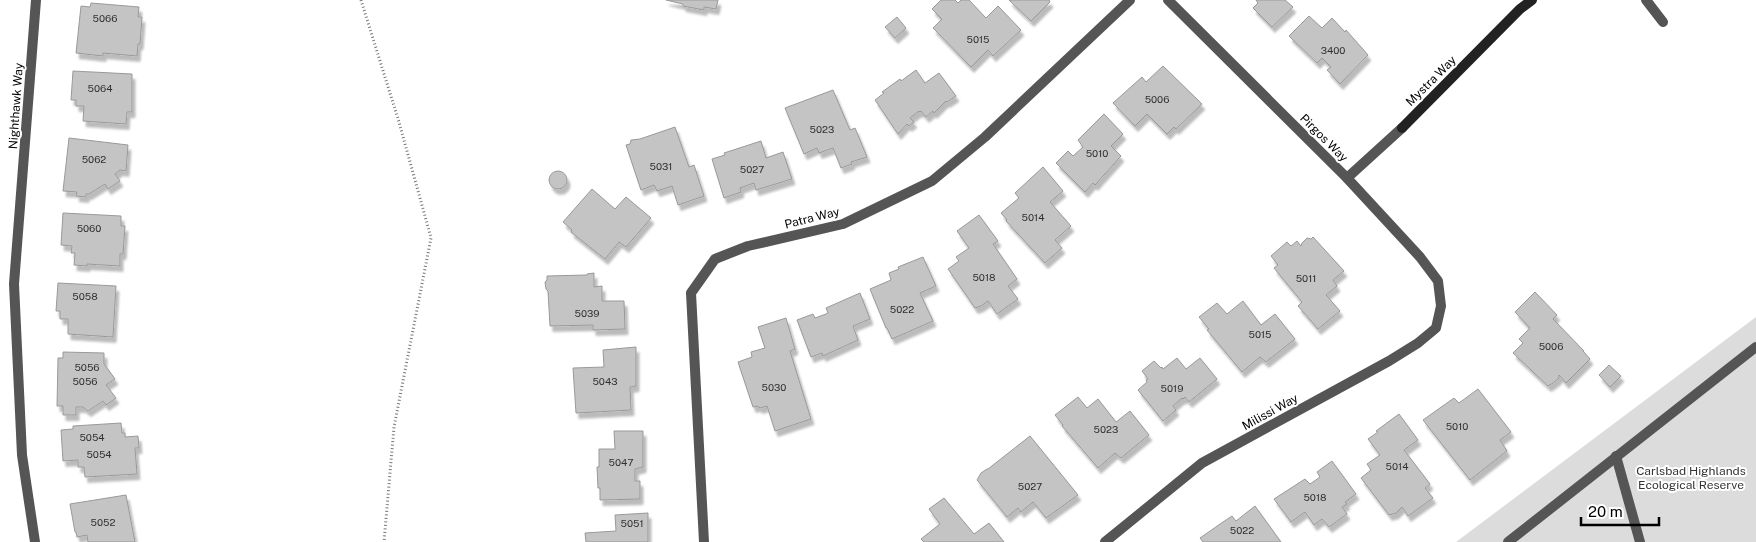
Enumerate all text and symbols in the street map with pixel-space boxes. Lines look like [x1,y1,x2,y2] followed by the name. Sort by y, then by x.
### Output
[93,12,117,24] house number: 5066
[966,33,990,45] house number: 5015
[1321,44,1345,56] house number: 3400
[1403,53,1459,109] street label: Mystra Way
[6,62,26,150] street label: Nighthawk Way
[88,82,112,94] house number: 5064
[1145,93,1169,105] house number: 5006
[1297,111,1351,165] street label: Pirgos Way
[810,123,834,135] house number: 5023
[1086,147,1108,159] house number: 5010
[82,153,106,165] house number: 5062
[650,160,672,172] house number: 5031
[740,163,764,175] house number: 5027
[783,204,841,232] street label: Patra Way
[1022,211,1044,223] house number: 5014
[77,222,101,234] house number: 5060
[972,271,996,283] house number: 5018
[1296,272,1316,284] house number: 5011
[72,290,98,302] house number: 5058
[890,303,914,315] house number: 5022
[575,307,599,319] house number: 5039
[1248,328,1272,340] house number: 5015
[1539,340,1563,352] house number: 5006
[74,361,100,373] house number: 5056
[72,375,98,387] house number: 5056
[592,375,618,387] house number: 5043
[762,381,786,393] house number: 5030
[1161,382,1183,394] house number: 5019
[1240,391,1301,433] street label: Milissi Way
[1446,420,1468,432] house number: 5010
[1094,423,1118,435] house number: 5023
[79,431,105,443] house number: 5054
[86,448,112,460] house number: 5054
[609,456,633,468] house number: 5047
[1386,460,1408,472] house number: 5014
[1636,464,1746,492] park label: Carlsbad Highlands Ecological Reserve
[1018,480,1042,492] house number: 5027
[1303,491,1327,503] house number: 5018
[1581,494,1658,526] scale bar
[1588,503,1623,520] text: 20 m
[91,516,115,528] house number: 5052
[620,517,644,529] house number: 5051
[1230,524,1254,536] house number: 5022

